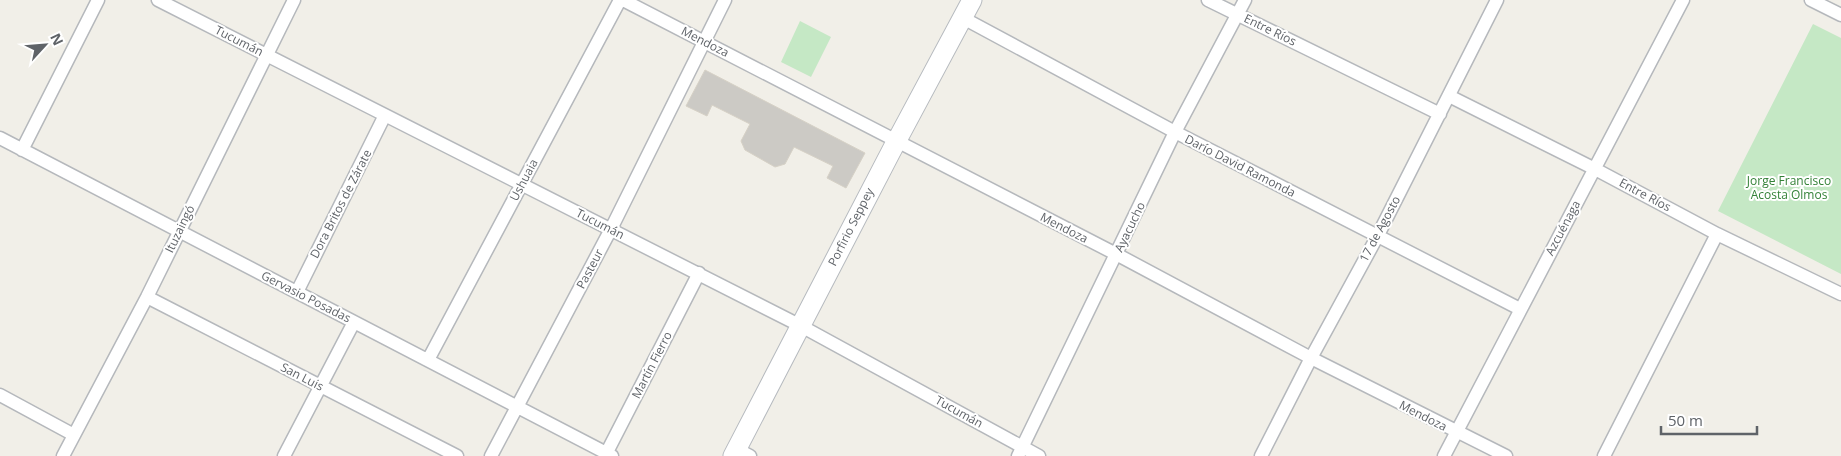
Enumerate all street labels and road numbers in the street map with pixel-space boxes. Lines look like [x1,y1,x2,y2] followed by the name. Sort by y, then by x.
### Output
[1241,10,1300,50] street label: Entre Ríos
[212,21,266,60] street label: Tucumán
[678,22,732,61] street label: Mendoza
[1182,130,1299,201] street label: Darío David Ramonda
[306,146,375,261] street label: Dora Britos de Zárate
[505,156,542,204] street label: Ushuaia
[1616,174,1674,215] street label: Entre Ríos
[824,184,878,269] street label: Porfirio Seppey
[1355,193,1404,265] street label: 17 de Agosto
[1541,197,1584,258] street label: Azcuénaga
[1110,199,1149,255] street label: Ayacucho
[161,202,198,256] street label: Ituzaingó
[573,204,627,243] street label: Tucumán
[1037,208,1091,247] street label: Mendoza
[572,246,607,292] street label: Pasteur
[258,267,354,327] street label: Gervasio Posadas
[627,328,676,401] street label: Martín Fierro
[278,359,327,395] street label: San Luis
[932,391,986,432] street label: Tucumán
[1396,396,1450,435] street label: Mendoza

